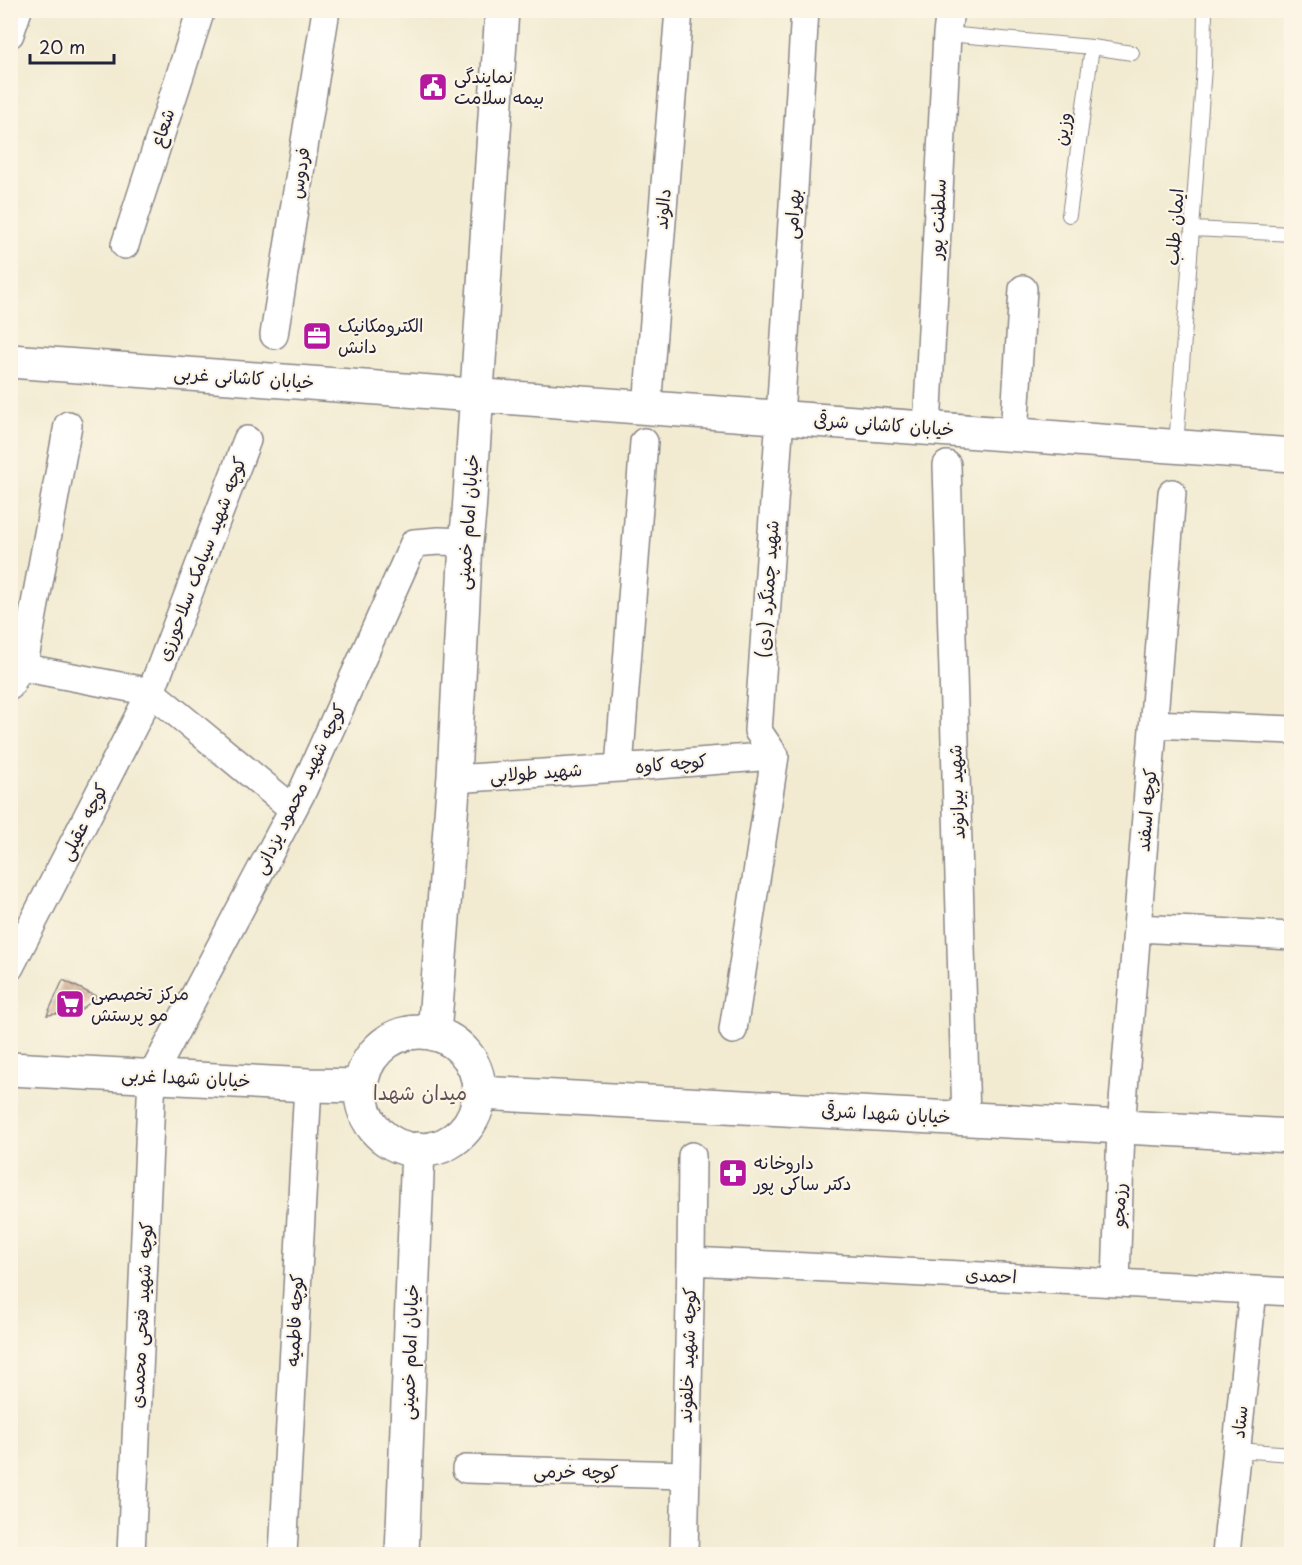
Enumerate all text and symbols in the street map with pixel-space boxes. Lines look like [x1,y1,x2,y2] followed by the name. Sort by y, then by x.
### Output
[30,27,114,65] scale bar
[39,33,85,60] text: 20 m
[454,62,544,110] place label: نمایندگی بیمه سلامت
[417,71,449,103] public building icon: نمایندگی بیمه سلامت
[143,105,180,150] street label: شعاع
[1046,110,1077,147] street label: وزین
[281,145,316,200] street label: فردوس
[921,178,952,262] street label: سلطنت پور
[646,187,677,231] street label: دالوند
[1157,187,1190,266] street label: ایمان طلب
[776,188,807,240] street label: بهرامی
[338,311,423,359] place label: الکترومکانیک دانش
[301,320,333,352] office icon: الکترومکانیک دانش
[173,358,315,395] street label: خیابان کاشانی غربی
[813,405,955,442] street label: خیابان کاشانی شرقی
[149,452,252,665] street label: کوچه شهید سیامک سلاحورزی
[448,453,487,591] street label: خیابان امام خمینی
[748,519,785,659] street label: شهید چمنگرد (دی)
[245,698,352,878] street label: کوچه شهید محمود یزدانی
[940,744,971,840] street label: شهید بیرانوند
[634,746,708,779] street label: کوچه کاوه
[489,755,583,788] street label: شهید طولابی
[1128,767,1163,853] street label: کوچه اسفند
[52,778,114,865] street label: کوچه عقیلی
[91,979,189,1027] place label: مرکز تخصصی مو پرستش
[54,988,86,1020] supermarket icon: مرکز تخصصی مو پرستش
[121,1060,251,1093] street label: خیابان شهدا غربی
[373,1077,467,1107] district label: میدان شهدا
[821,1096,951,1129] street label: خیابان شهدا شرقی
[752,1148,851,1196] place label: داروخانه دکتر ساکی پور
[717,1157,749,1189] pharmacy icon: داروخانه دکتر ساکی پور
[1103,1182,1132,1229] street label: رزمجو
[122,1220,159,1409] street label: کوچه شهید فتحی محمدی
[965,1260,1017,1289] street label: احمدی
[278,1273,309,1367] street label: کوچه فاطمیه
[393,1283,426,1421] street label: خیابان امام خمینی
[671,1286,702,1423] street label: کوچه شهید خلفوند
[1223,1404,1254,1440] street label: ستاد
[533,1456,619,1485] street label: کوچه خرمی

